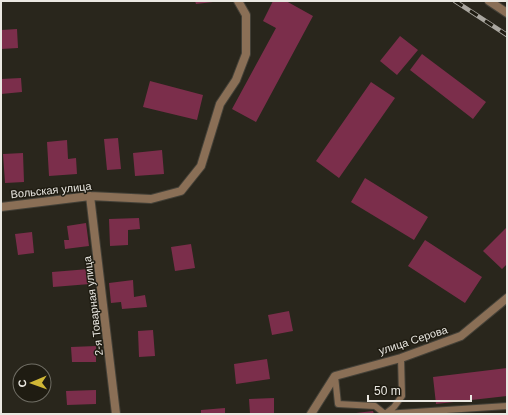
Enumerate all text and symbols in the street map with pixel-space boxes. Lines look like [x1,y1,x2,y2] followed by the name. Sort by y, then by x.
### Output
[10,180,93,200] street label: Вольская улица
[81,255,105,356] street label: 2-я Товарная улица
[377,323,450,357] street label: улица Серова
[12,363,52,403] north arrow
[368,377,471,403] scale bar
[16,379,28,388] text: С
[374,384,401,398] text: 50 m

